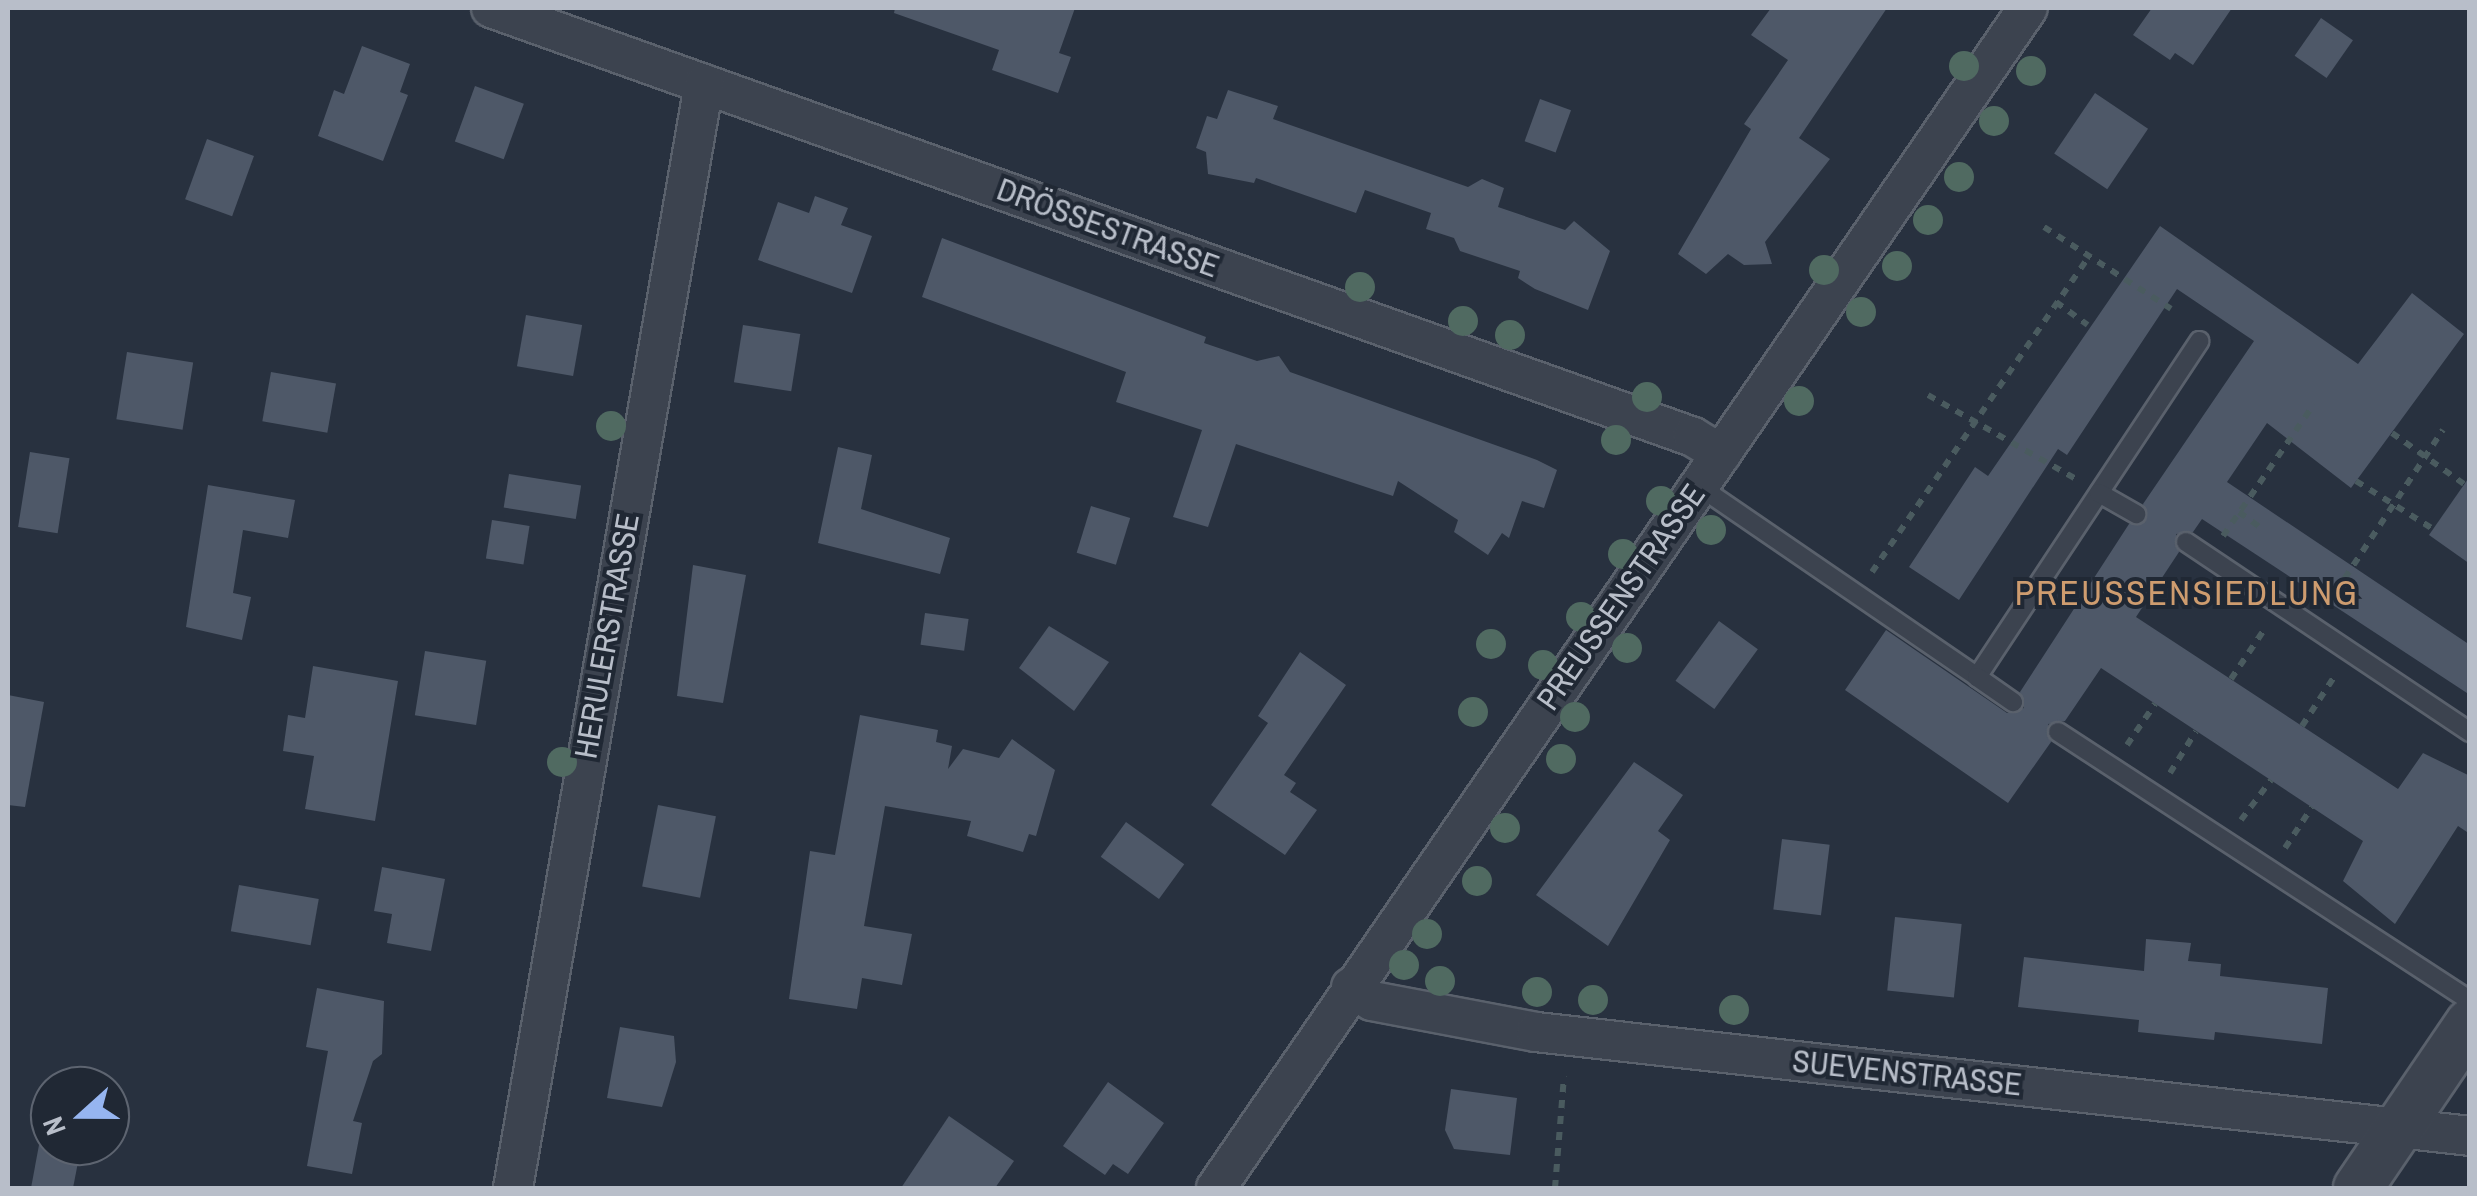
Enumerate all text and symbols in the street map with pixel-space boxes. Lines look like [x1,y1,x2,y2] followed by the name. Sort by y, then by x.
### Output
[992,170,1224,286] street label: DRÖSSESTRASSE
[1529,477,1713,717] street label: PREUSSENSTRASSE
[567,511,647,761] street label: HERULERSTRASSE
[2015,572,2359,614] district label: PREUSSENSIEDLUNG
[1790,1042,2024,1104] street label: SUEVENSTRASSE
[30,1066,130,1166] north arrow
[33,1111,75,1141] text: N

